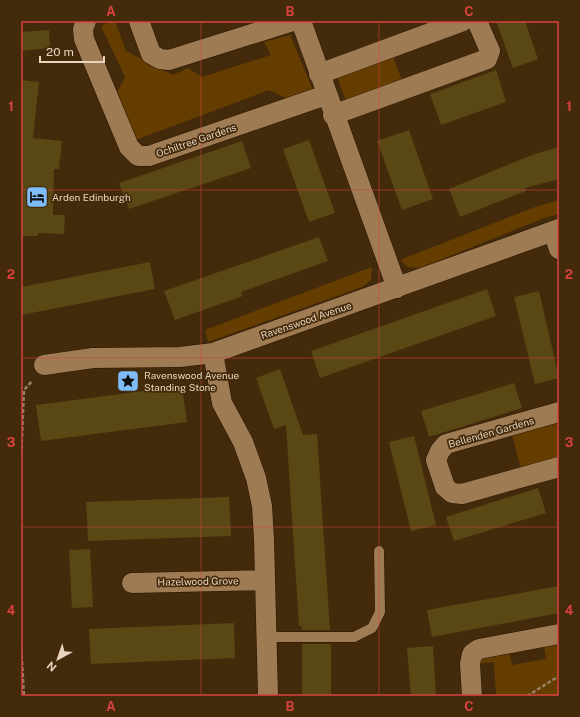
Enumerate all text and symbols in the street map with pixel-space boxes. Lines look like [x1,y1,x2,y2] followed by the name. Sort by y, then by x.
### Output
[106,4,116,19] text: A
[286,4,295,19] text: B
[464,4,474,19] text: C
[40,38,104,64] scale bar
[46,45,74,59] text: 20 m
[8,99,14,114] text: 1
[566,99,572,114] text: 1
[154,121,238,159] street label: Ochiltree Gardens
[24,184,50,210] hotel icon: Arden Edinburgh
[52,191,131,203] place label: Arden Edinburgh
[7,267,15,282] text: 2
[565,267,573,282] text: 2
[259,299,353,341] street label: Ravenswood Avenue
[115,368,141,394] place icon: Ravenswood Avenue Standing Stone
[144,369,239,393] place label: Ravenswood Avenue Standing Stone
[447,414,535,450] street label: Bellenden Gardens
[7,435,16,450] text: 3
[565,435,574,450] text: 3
[157,574,239,588] street label: Hazelwood Grove
[7,603,16,618] text: 4
[565,603,574,618] text: 4
[38,639,78,679] north arrow
[44,659,59,674] text: N
[106,699,116,714] text: A
[286,699,295,714] text: B
[464,699,474,714] text: C

